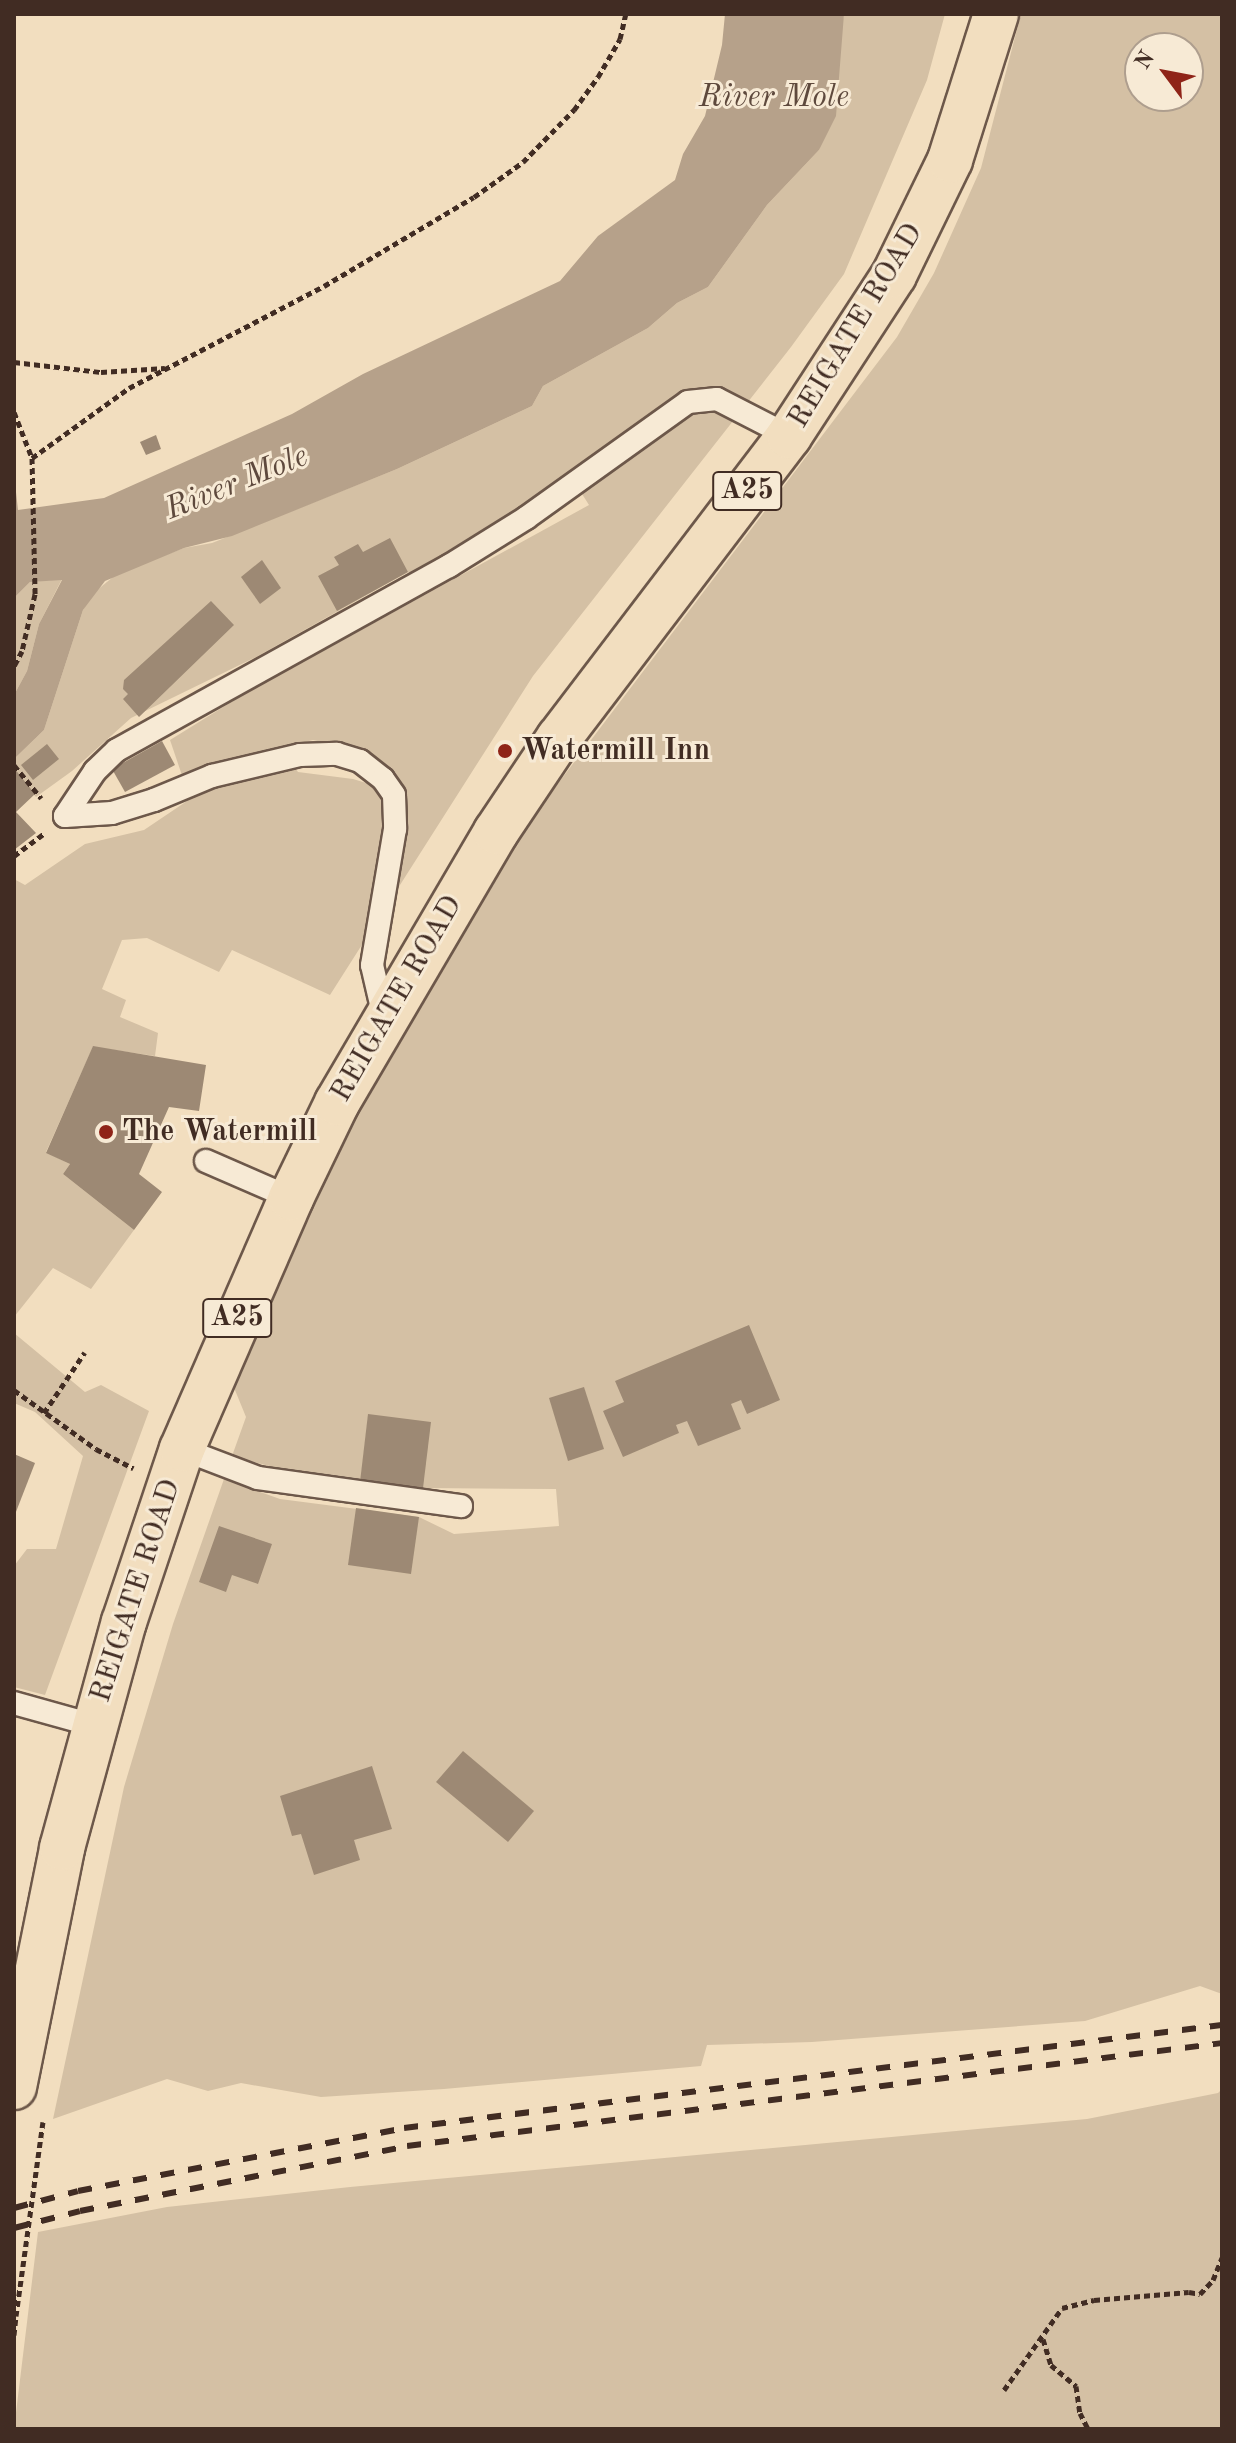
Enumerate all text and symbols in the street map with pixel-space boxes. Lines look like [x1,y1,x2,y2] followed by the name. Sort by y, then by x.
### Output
[1124,32,1204,112] north arrow
[1132,47,1159,73] text: N
[699,79,849,117] water label: River Mole
[781,217,931,435] street label: REIGATE ROAD
[160,438,314,530] water label: River Mole
[711,467,783,515] road number: A25
[521,733,710,769] place label: Watermill Inn
[496,742,514,760] marker: Watermill Inn
[323,889,471,1109] street label: REIGATE ROAD
[122,1114,317,1150] place label: The Watermill
[97,1123,115,1141] marker: The Watermill
[201,1294,273,1342] road number: A25
[83,1475,189,1707] street label: REIGATE ROAD

